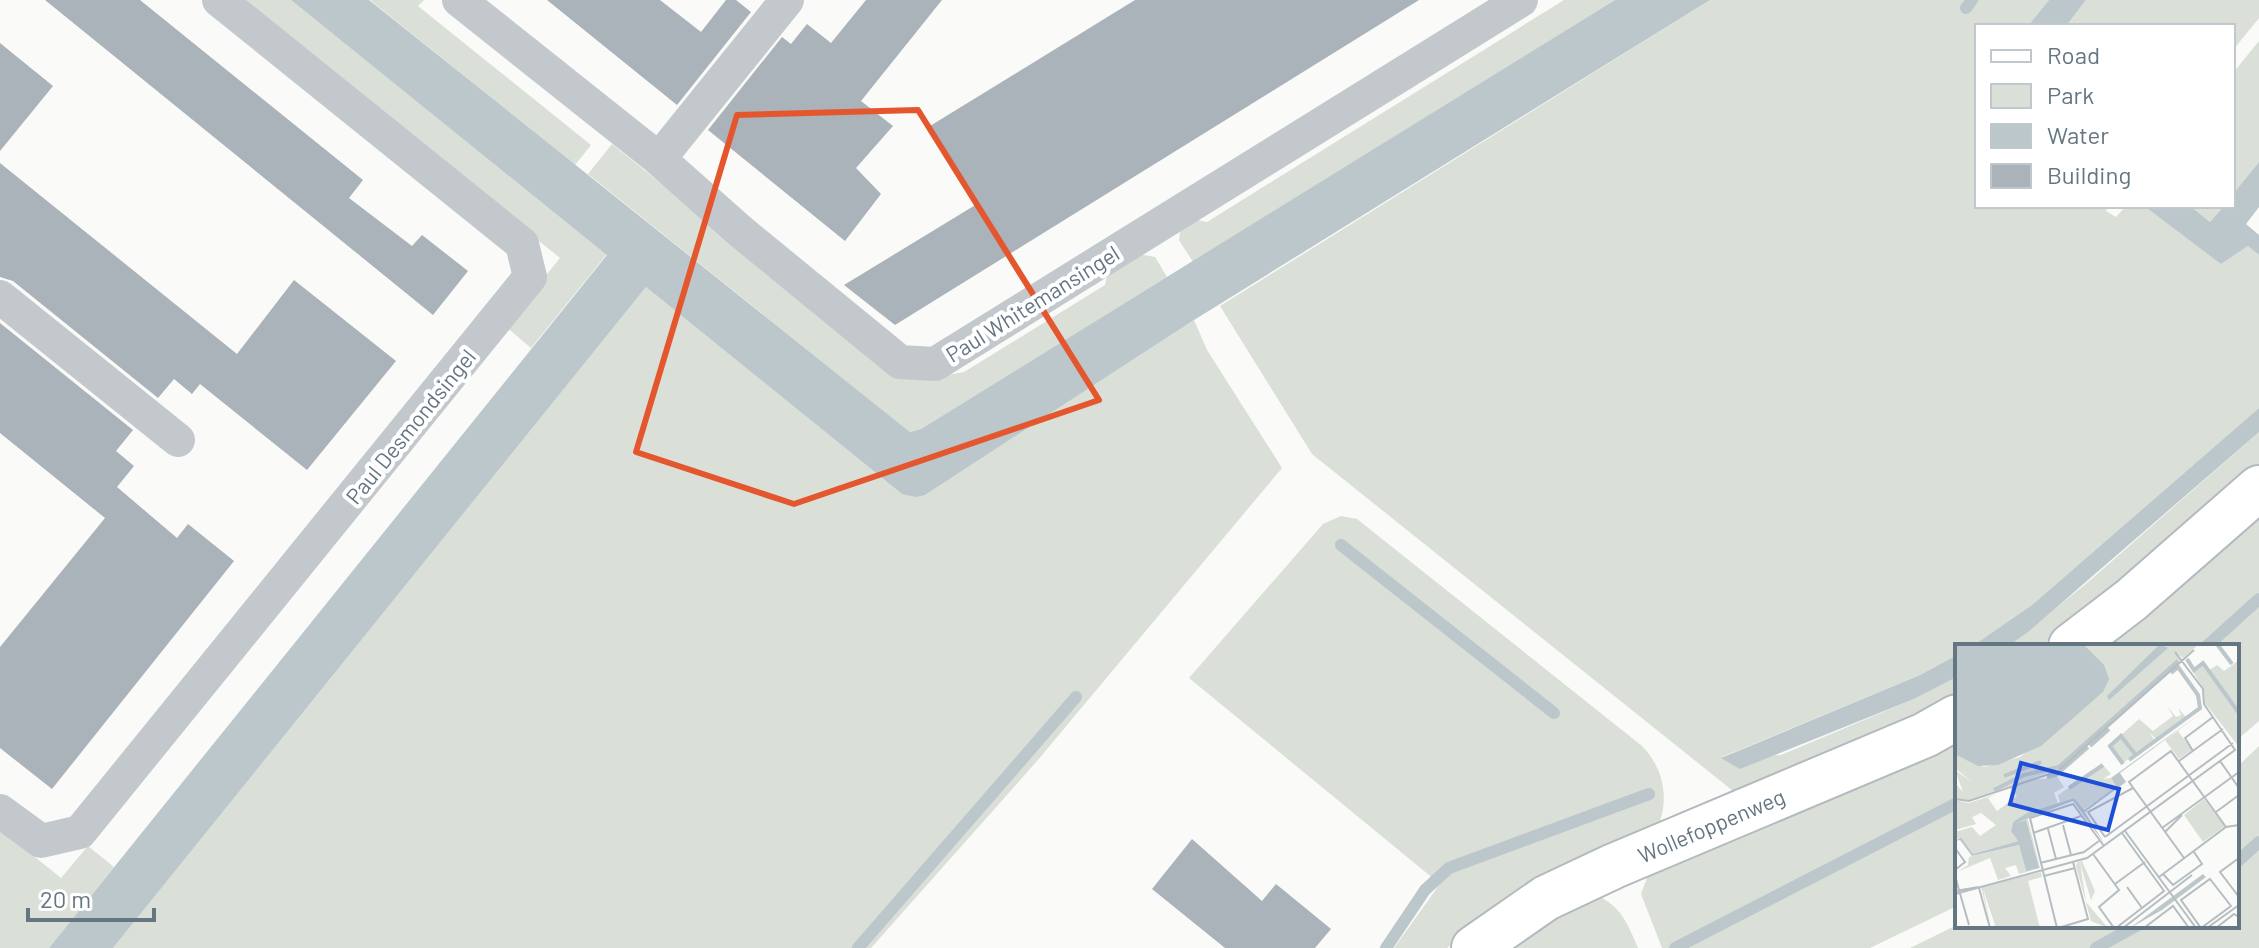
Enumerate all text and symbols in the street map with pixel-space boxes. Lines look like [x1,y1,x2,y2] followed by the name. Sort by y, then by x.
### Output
[1975,24,2235,208] legend
[2047,40,2100,69] text: Road
[2047,80,2094,109] text: Park
[2047,120,2109,149] text: Water
[2047,160,2131,189] text: Building
[940,239,1124,367] street label: Paul Whitemansingel
[340,343,480,509] street label: Paul Desmondsingel
[1955,644,2239,928] inset map
[1634,782,1788,868] street label: Wollefoppenweg
[28,872,154,922] scale bar
[40,884,91,913] text: 20 m

